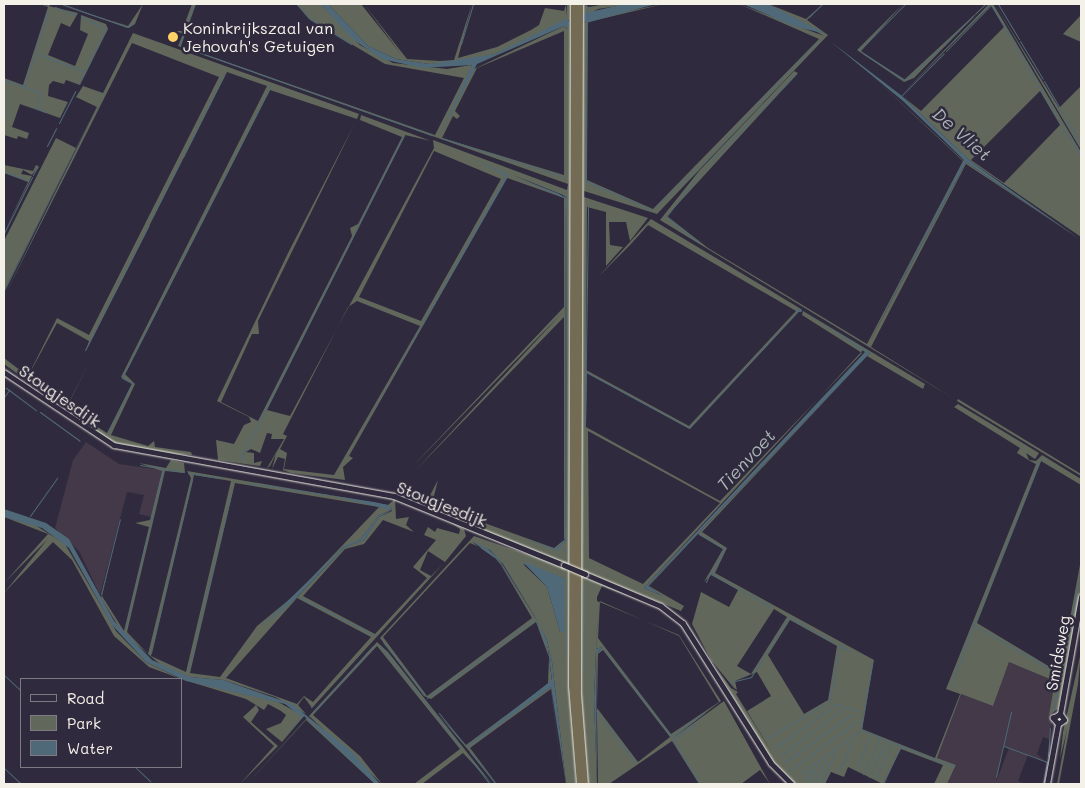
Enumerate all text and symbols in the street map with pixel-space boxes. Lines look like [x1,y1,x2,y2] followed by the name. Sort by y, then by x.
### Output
[183,18,335,56] place label: Koninkrijkszaal van Jehovah's Getuigen
[167,31,179,43] marker: Koninkrijkszaal van Jehovah's Getuigen
[928,103,996,165] water label: De Vliet
[15,361,105,431] street label: Stougjesdijk
[712,425,780,495] water label: Tienvoet
[394,477,490,531] street label: Stougjesdijk
[1042,614,1074,692] street label: Smidsweg
[20,678,182,768] legend
[67,688,104,708] text: Road
[67,713,101,733] text: Park
[67,738,113,758] text: Water

